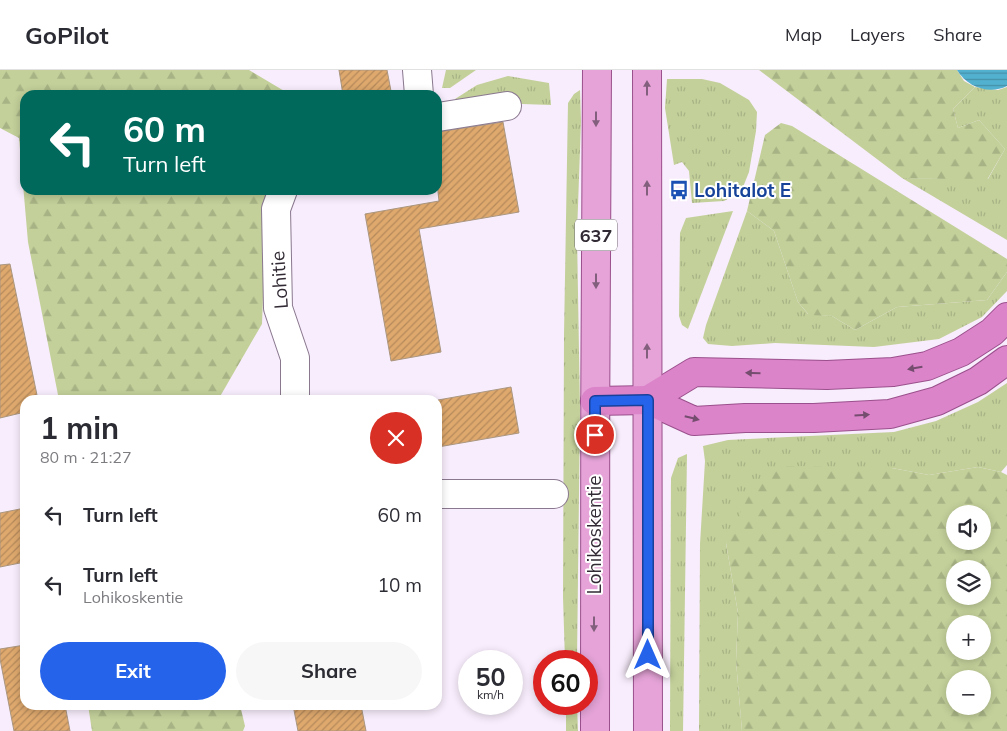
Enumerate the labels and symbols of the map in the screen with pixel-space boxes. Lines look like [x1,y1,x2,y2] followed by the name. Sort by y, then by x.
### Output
[643,79,651,95] one-way arrow
[592,111,600,127] one-way arrow
[694,178,791,202] place label: Lohitalot E
[668,179,690,201] bus stop icon: Lohitalot E
[643,180,651,196] one-way arrow
[575,220,617,250] road number: 637
[265,250,293,310] street label: Lohitie
[592,273,600,289] one-way arrow
[643,343,651,359] one-way arrow
[907,364,922,372] one-way arrow
[745,369,761,377] one-way arrow
[855,411,871,419] one-way arrow
[574,414,616,456] pin
[685,415,700,423] one-way arrow
[582,475,606,595] street label: Lohikoskentie
[590,616,598,632] one-way arrow
[621,628,673,680] position arrow
[533,650,598,715] speed limit sign: 60

